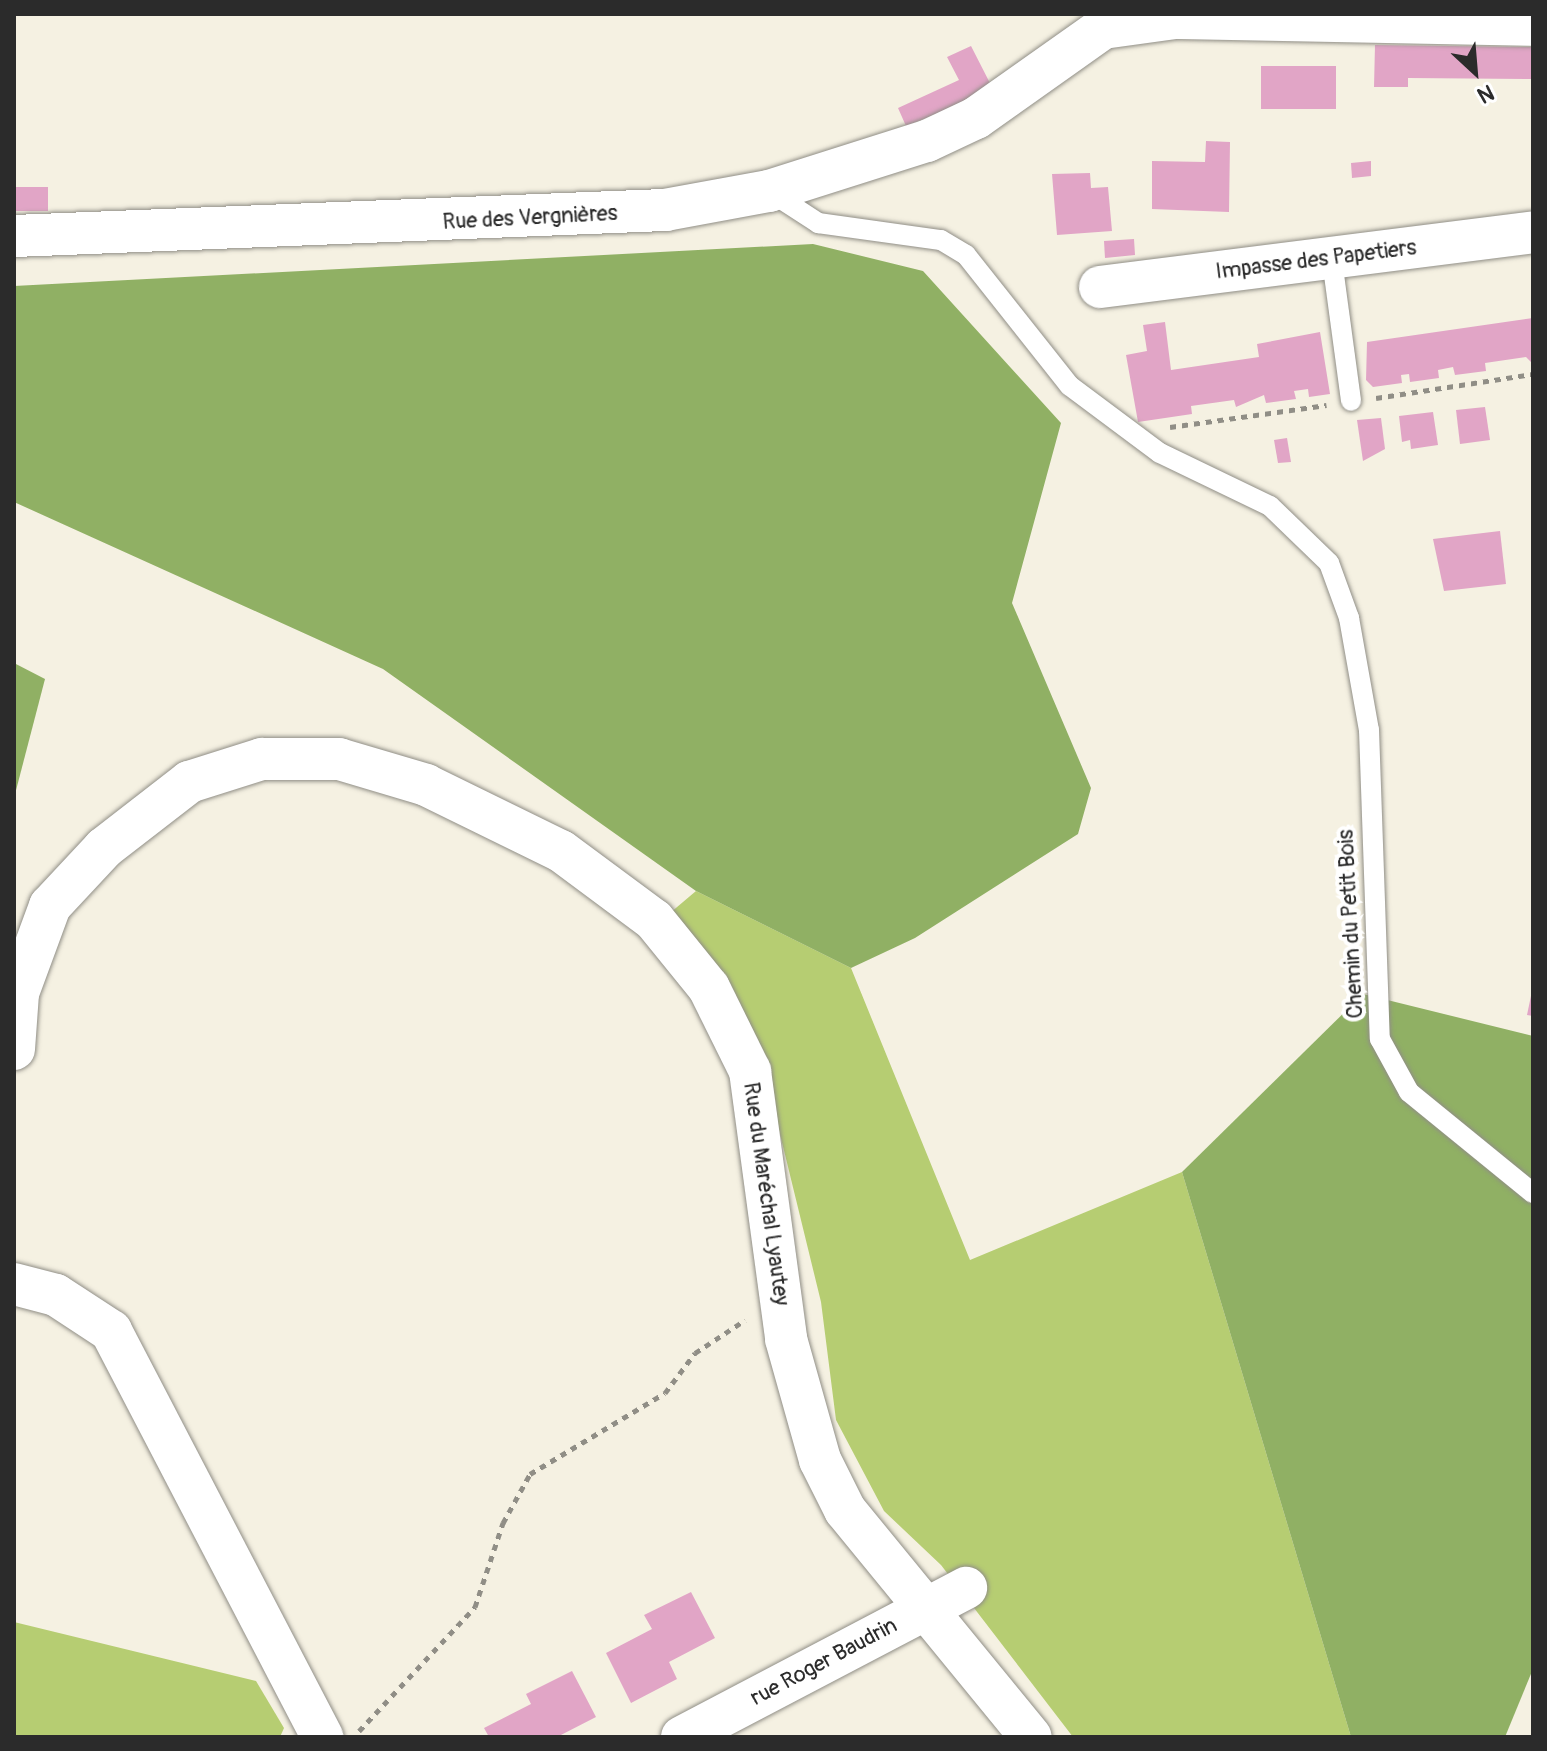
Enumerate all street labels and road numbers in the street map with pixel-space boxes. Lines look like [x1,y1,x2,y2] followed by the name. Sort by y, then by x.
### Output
[442,200,618,236] street label: Rue des Vergnières
[1214,235,1418,285] street label: Impasse des Papetiers
[1333,829,1369,1019] street label: Chemin du Petit Bois
[737,1081,795,1307] street label: Rue du Maréchal Lyautey
[746,1612,902,1712] street label: rue Roger Baudrin

